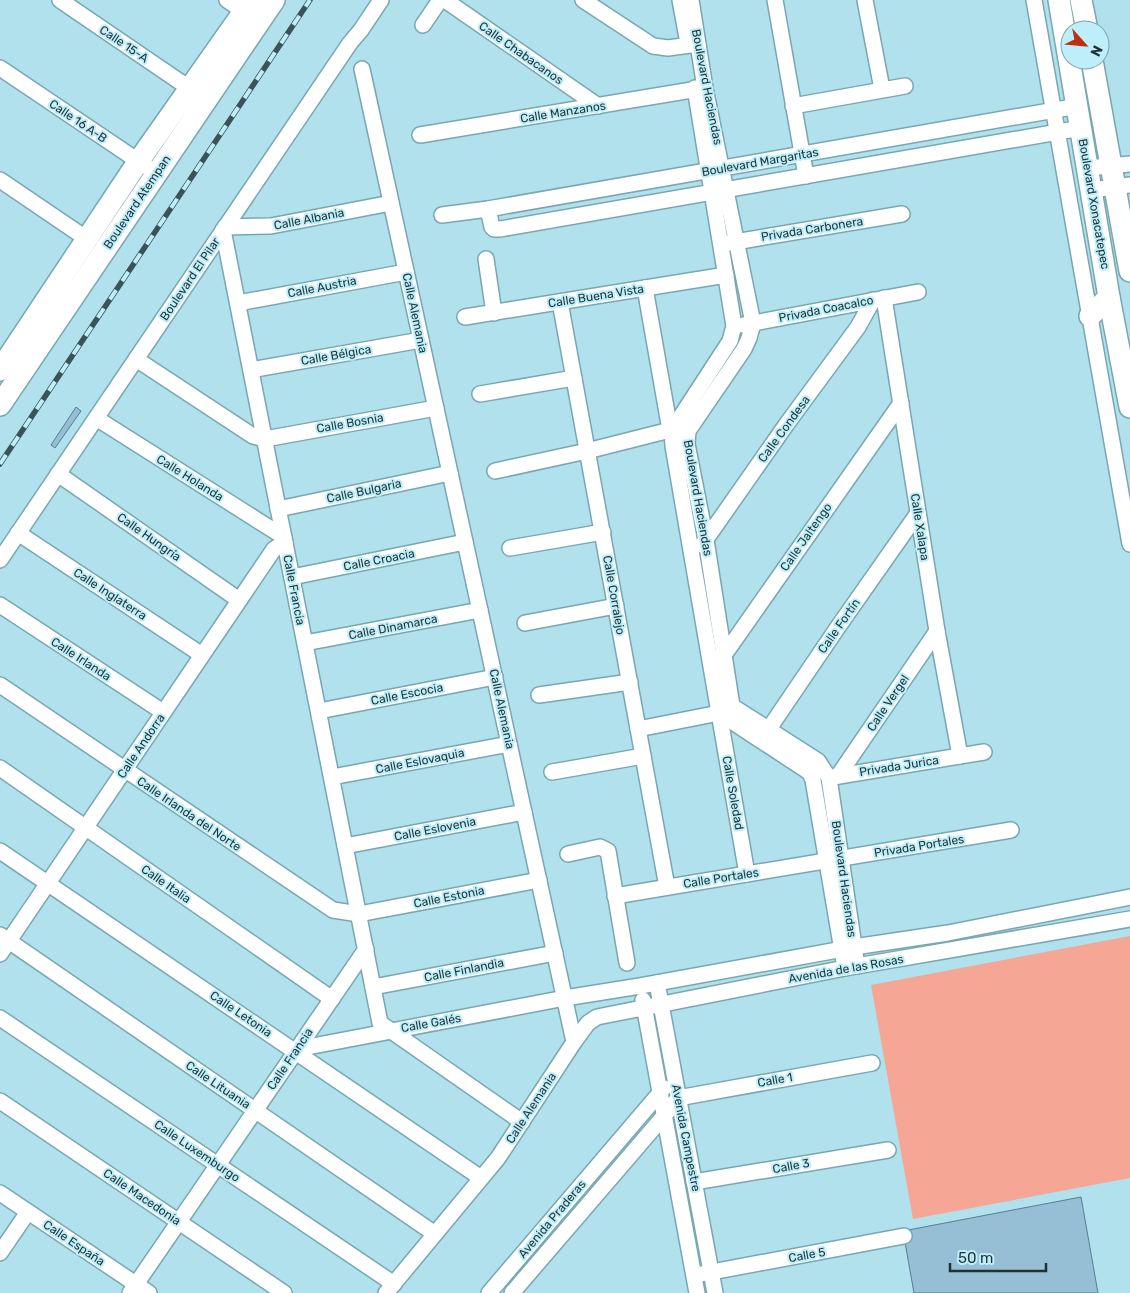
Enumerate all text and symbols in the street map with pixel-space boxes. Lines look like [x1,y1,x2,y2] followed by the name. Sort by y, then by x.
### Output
[476,19,566,87] street label: Calle Chabacanos
[1060,20,1110,70] north arrow
[97,23,151,65] street label: Calle 15-A
[689,28,725,146] street label: Boulevard Haciendas
[1086,42,1106,59] text: N
[46,97,110,145] street label: Calle 16 A-B
[519,98,607,126] street label: Calle Manzanos
[1076,138,1112,271] street label: Boulevard Xonacatepec
[700,145,820,179] street label: Boulevard Margaritas
[101,153,173,251] street label: Boulevard Atempan
[273,205,345,233] street label: Calle Albania
[760,214,864,244] street label: Privada Carbonera
[157,235,223,323] street label: Boulevard El Pilar
[400,272,430,354] street label: Calle Alemania
[286,273,358,301] street label: Calle Austria
[547,282,645,310] street label: Calle Buena Vista
[778,293,875,325] street label: Privada Coacalco
[300,342,372,368] street label: Calle Bélgica
[755,393,813,465] street label: Calle Condesa
[315,410,385,436] street label: Calle Bosnia
[681,439,715,557] street label: Boulevard Haciendas
[154,452,226,504] street label: Calle Holanda
[325,476,403,506] street label: Calle Bulgaria
[908,493,932,561] street label: Calle Xalapa
[777,500,835,574] street label: Calle Jaltengo
[114,510,184,564] street label: Calle Hungría
[342,546,416,574] street label: Calle Croacia
[280,554,308,626] street label: Calle Francia
[600,554,628,636] street label: Calle Corralejo
[71,565,149,623] street label: Calle Inglaterra
[815,596,863,656] street label: Calle Fortín
[347,612,439,642] street label: Calle Dinamarca
[48,634,114,684] street label: Calle Irlanda
[487,668,517,750] street label: Calle Alemania
[864,672,912,734] street label: Calle Vergel
[370,680,444,708] street label: Calle Escocia
[114,711,168,781] street label: Calle Andorra
[374,746,466,776] street label: Calle Eslovaquia
[858,753,940,779] street label: Privada Jurica
[720,755,746,831] street label: Calle Soledad
[134,774,244,854] street label: Calle Irlanda del Norte
[393,814,477,844] street label: Calle Eslovenia
[829,820,859,938] street label: Boulevard Haciendas
[873,832,965,860] street label: Privada Portales
[139,862,193,906] street label: Calle Italia
[682,865,760,891] street label: Calle Portales
[412,883,486,911] street label: Calle Estonia
[787,952,905,986] street label: Avenida de las Rosas
[423,955,505,985] street label: Calle Finlandia
[207,988,275,1040] street label: Calle Letonia
[400,1011,462,1035] street label: Calle Galés
[264,1025,316,1093] street label: Calle Francia
[183,1058,253,1112] street label: Calle Lituania
[503,1070,559,1146] street label: Calle Alemania
[756,1070,794,1090] street label: Calle 1
[669,1083,703,1193] street label: Avenida Campestre
[151,1117,243,1185] street label: Calle Luxemburgo
[771,1156,811,1176] street label: Calle 3
[101,1166,183,1228] street label: Calle Macedonia
[515,1177,589,1261] street label: Avenida Praderas
[41,1217,107,1269] street label: Calle España
[950,1240,1046,1272] scale bar
[787,1245,827,1265] street label: Calle 5
[958,1249,993,1267] text: 50 m

